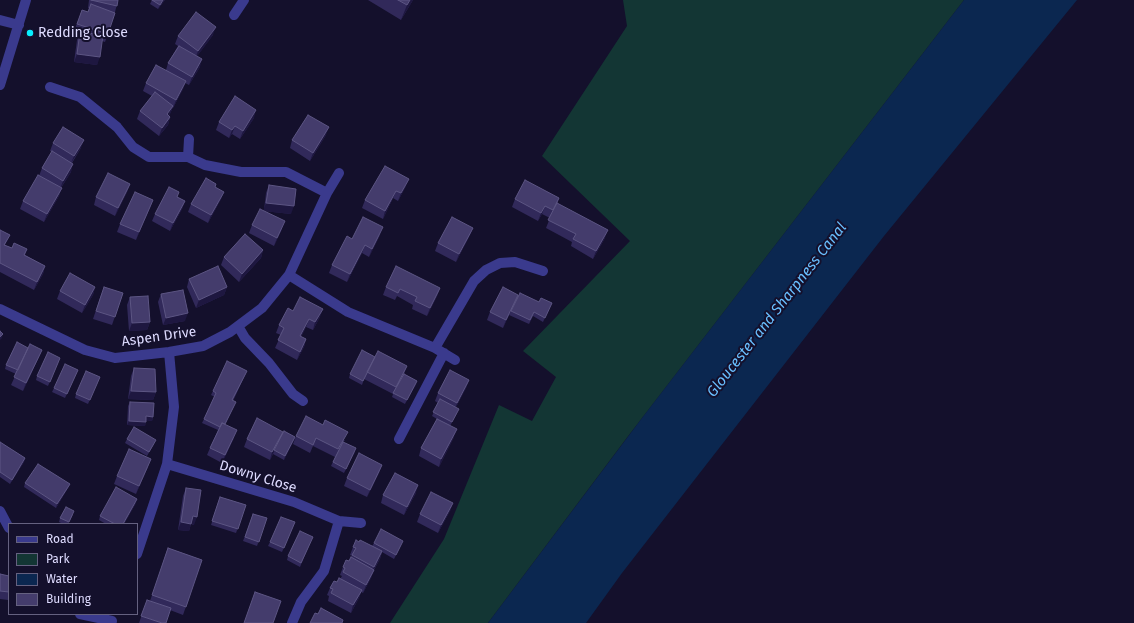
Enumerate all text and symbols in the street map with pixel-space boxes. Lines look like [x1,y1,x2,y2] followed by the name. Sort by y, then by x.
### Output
[38,25,128,41] place label: Redding Close
[25,28,35,38] marker: Redding Close
[703,219,851,401] water label: Gloucester and Sharpness Canal
[121,323,197,351] street label: Aspen Drive
[217,457,299,497] street label: Downy Close
[8,523,138,615] legend
[46,532,74,546] text: Road
[46,552,70,566] text: Park
[46,572,77,586] text: Water
[46,592,91,606] text: Building

